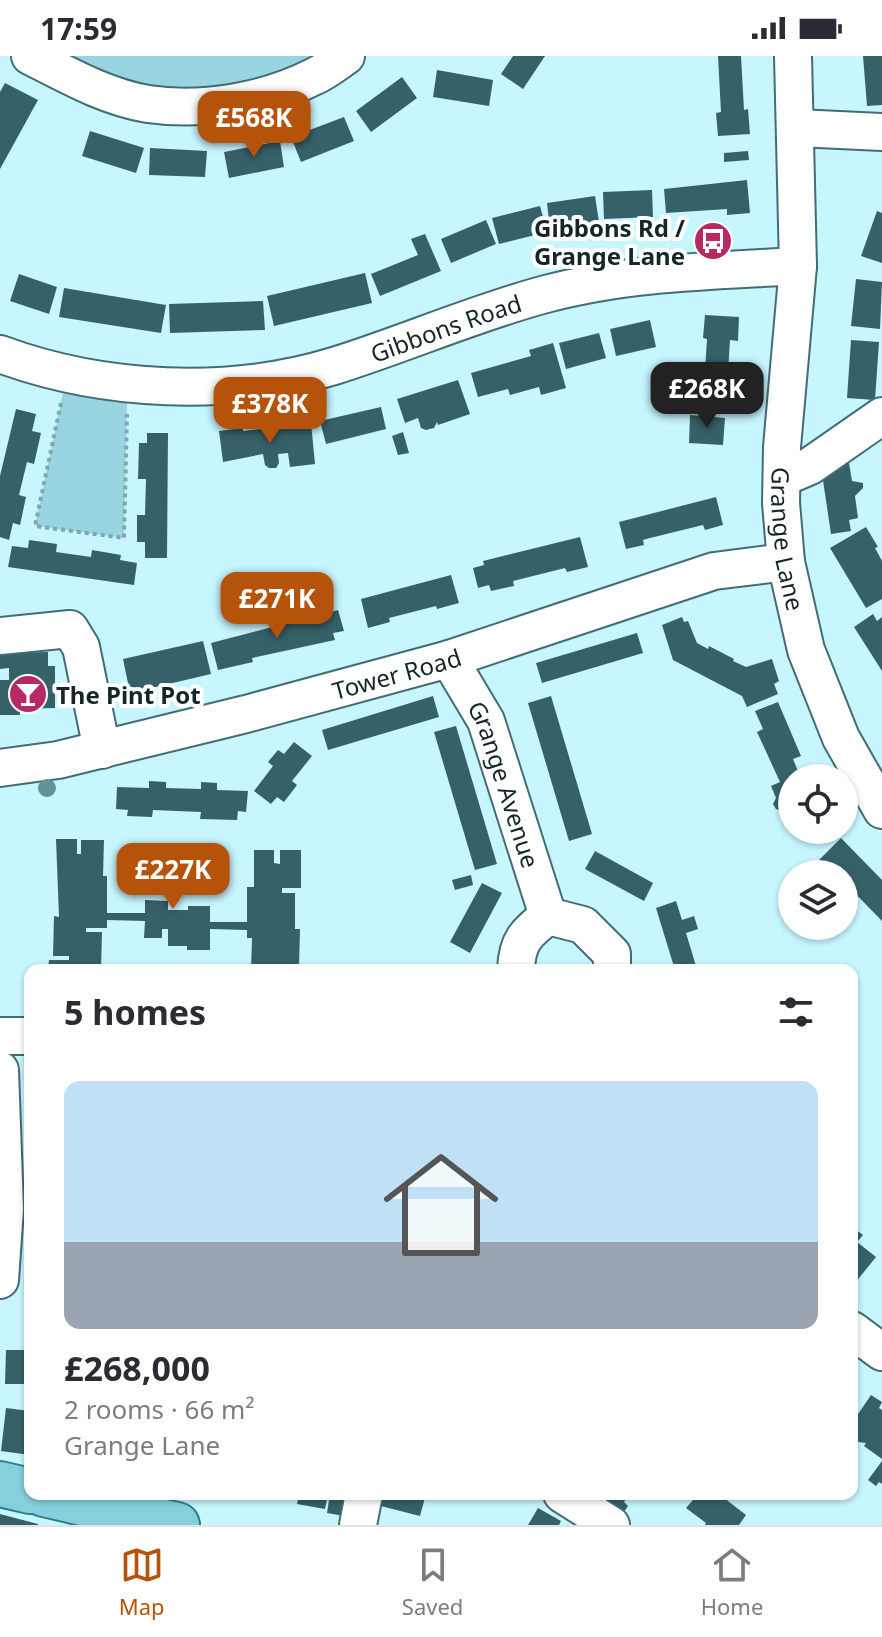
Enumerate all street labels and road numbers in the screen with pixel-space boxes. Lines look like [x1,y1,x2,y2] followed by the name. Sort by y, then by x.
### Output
[366,286,525,369] street label: Gibbons Road
[764,467,813,614] street label: Grange Lane
[328,640,465,706] street label: Tower Road
[461,694,548,872] street label: Grange Avenue

